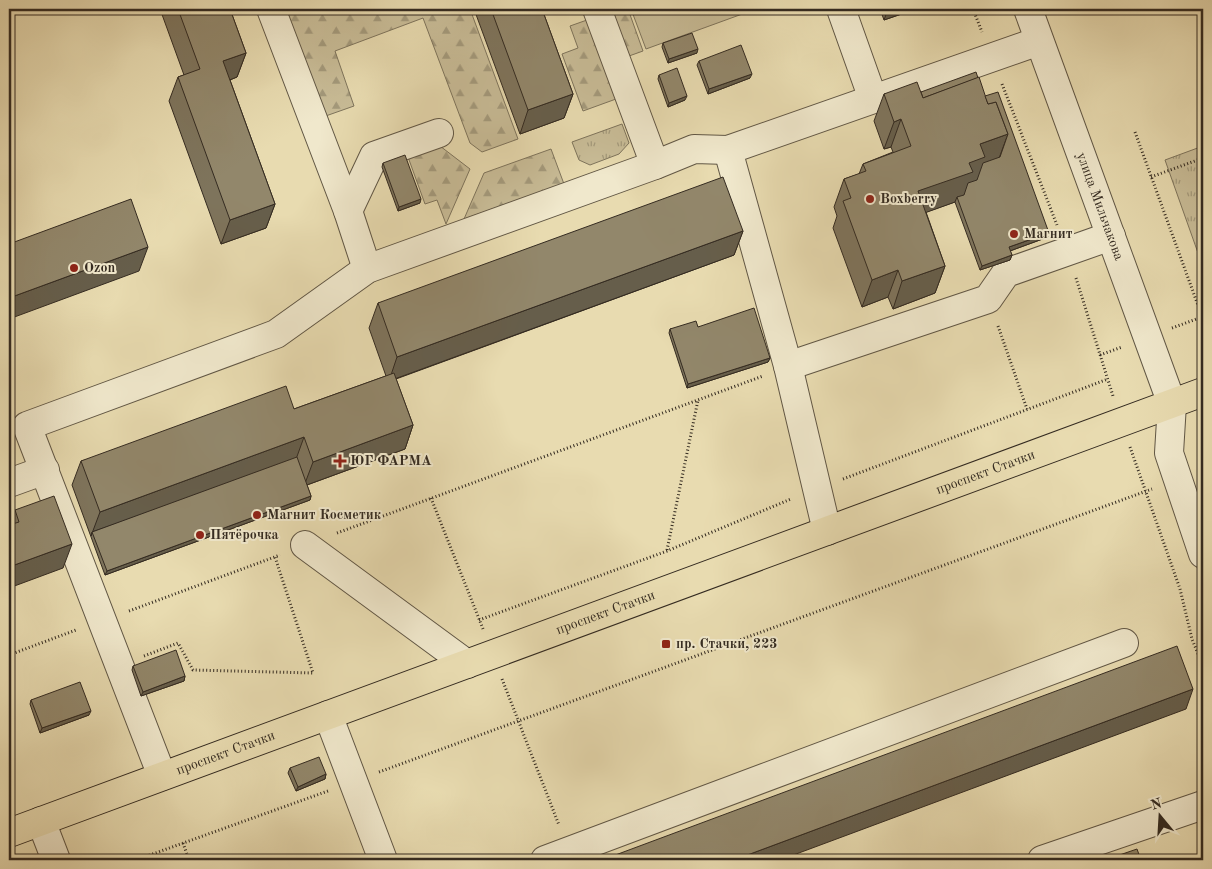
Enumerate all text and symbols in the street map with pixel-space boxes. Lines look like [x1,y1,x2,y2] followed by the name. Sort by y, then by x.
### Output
[1074,151,1126,262] street label: улица Мильчакова
[880,192,937,206] place label: Boxberry
[864,193,876,205] marker: Boxberry
[1024,227,1073,241] place label: Магнит
[1008,228,1020,240] marker: Магнит
[84,261,115,275] place label: Ozon
[68,262,80,274] marker: Ozon
[934,448,1037,497] street label: проспект Стачки
[350,454,432,468] place label: ЮГ ФАРМА
[334,455,346,467] marker: ЮГ ФАРМА
[267,508,382,522] place label: Магнит Косметик
[251,509,263,521] marker: Магнит Косметик
[210,528,279,542] place label: Пятёрочка
[194,529,206,541] marker: Пятёрочка
[554,588,657,637] street label: проспект Стачки
[676,637,777,651] place label: пр. Стачки, 223
[660,638,672,650] marker: пр. Стачки, 223
[174,728,277,778] street label: проспект Стачки
[1134,792,1184,842] north arrow
[1149,796,1164,813] text: N

